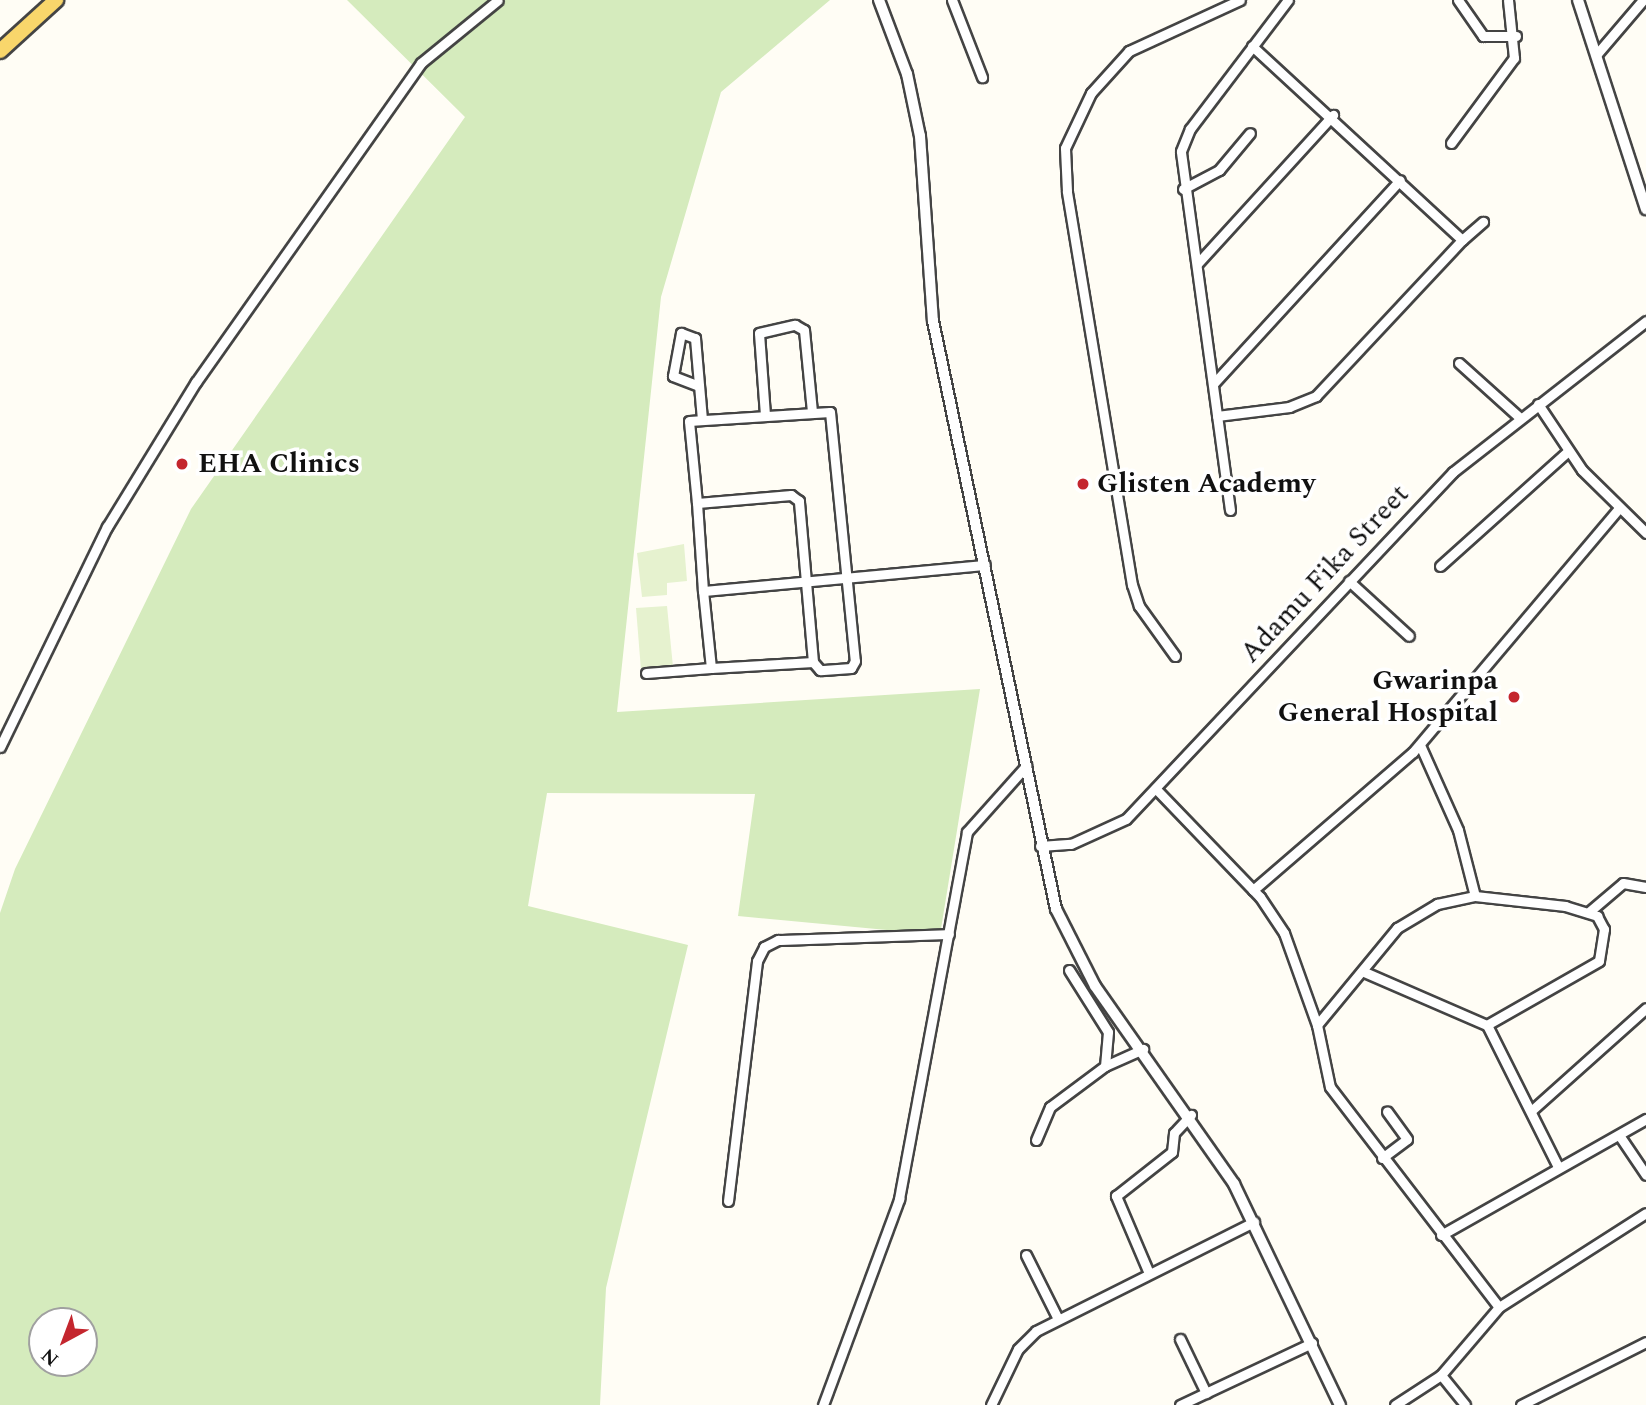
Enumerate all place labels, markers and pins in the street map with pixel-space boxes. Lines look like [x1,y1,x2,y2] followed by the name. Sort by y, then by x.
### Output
[198,447,360,481] place label: EHA Clinics
[172,454,192,474] marker: EHA Clinics
[1097,467,1315,501] place label: Glisten Academy
[1075,476,1091,492] marker: Glisten Academy
[1278,664,1498,730] place label: Gwarinpa General Hospital
[1504,687,1524,707] marker: Gwarinpa General Hospital

